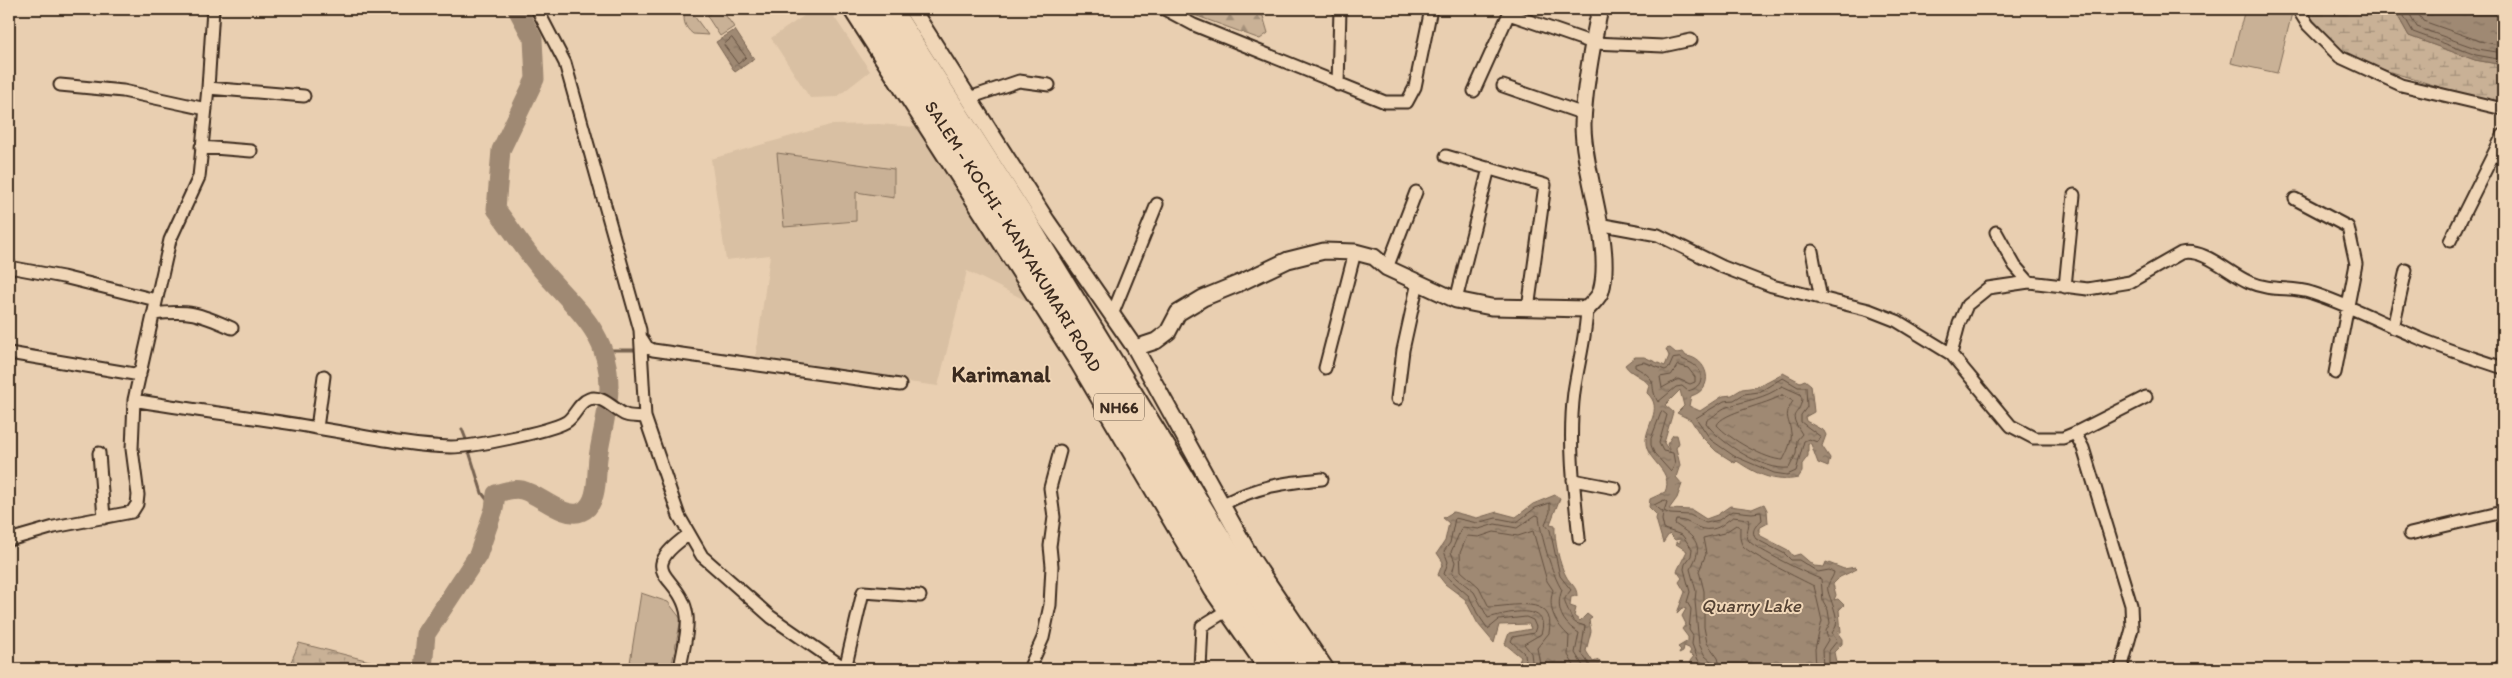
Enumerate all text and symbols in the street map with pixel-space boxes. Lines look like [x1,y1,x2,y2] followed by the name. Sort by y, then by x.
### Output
[920,97,1107,376] street label: SALEM - KOCHI - KANYAKUMARI ROAD
[951,361,1051,388] district label: Karimanal
[1094,394,1144,421] road number: NH66
[1701,594,1802,617] water label: Quarry Lake

